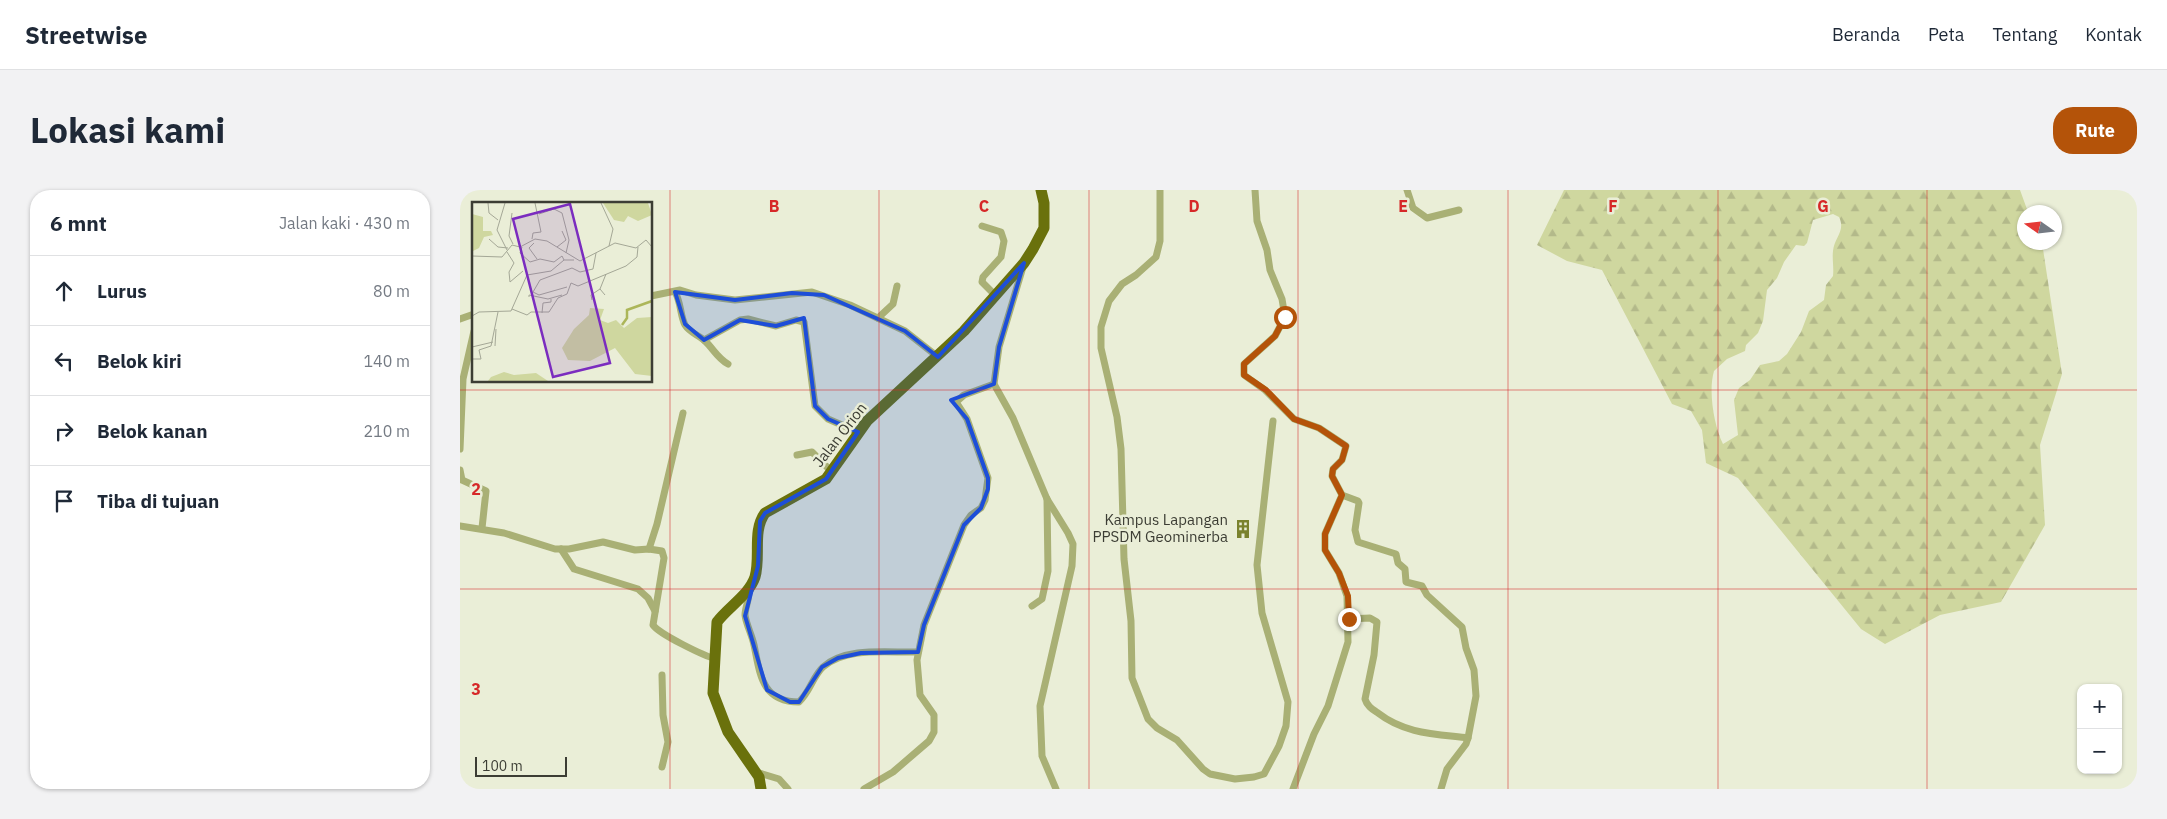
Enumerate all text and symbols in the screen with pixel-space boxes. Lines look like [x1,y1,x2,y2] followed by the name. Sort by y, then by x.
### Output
[25,19,147,51] text: Streetwise
[1832,23,1900,46] text: Beranda
[1928,23,1964,46] text: Peta
[1992,23,2057,46] text: Tentang
[2085,23,2142,46] text: Kontak
[30,107,225,153] text: Lokasi kami
[2053,107,2137,154] button: Rute
[769,196,780,216] text: B
[979,196,989,216] text: C
[1188,196,1200,216] text: D
[1398,196,1408,216] text: E
[1608,196,1618,216] text: F
[1817,196,1829,216] text: G
[472,202,652,382] inset map
[2017,205,2062,250] north arrow
[50,209,107,237] text: 6 mnt
[279,213,410,233] text: Jalan kaki · 430 m
[50,277,78,305] icon: ahead
[97,279,147,303] text: Lurus
[373,281,410,301] text: 80 m
[1274,306,1297,329] route start
[50,347,78,375] icon: left
[97,349,182,373] text: Belok kiri
[363,351,410,371] text: 140 m
[809,399,871,471] street label: Jalan Orion
[50,417,78,445] icon: right
[97,419,208,443] text: Belok kanan
[363,421,410,441] text: 210 m
[471,479,481,499] text: 2
[50,487,78,515] icon: arrive
[97,489,219,513] text: Tiba di tujuan
[1092,510,1228,546] place label: Kampus Lapangan PPSDM Geominerba
[1232,518,1254,540] building icon: Kampus Lapangan PPSDM Geominerba
[1338,608,1361,631] route end
[471,679,481,699] text: 3
[2077,684,2122,774] map controls
[2077,684,2122,729] button: +
[2077,729,2122,774] button: −
[475,754,568,777] scale bar
[482,757,523,775] text: 100 m

